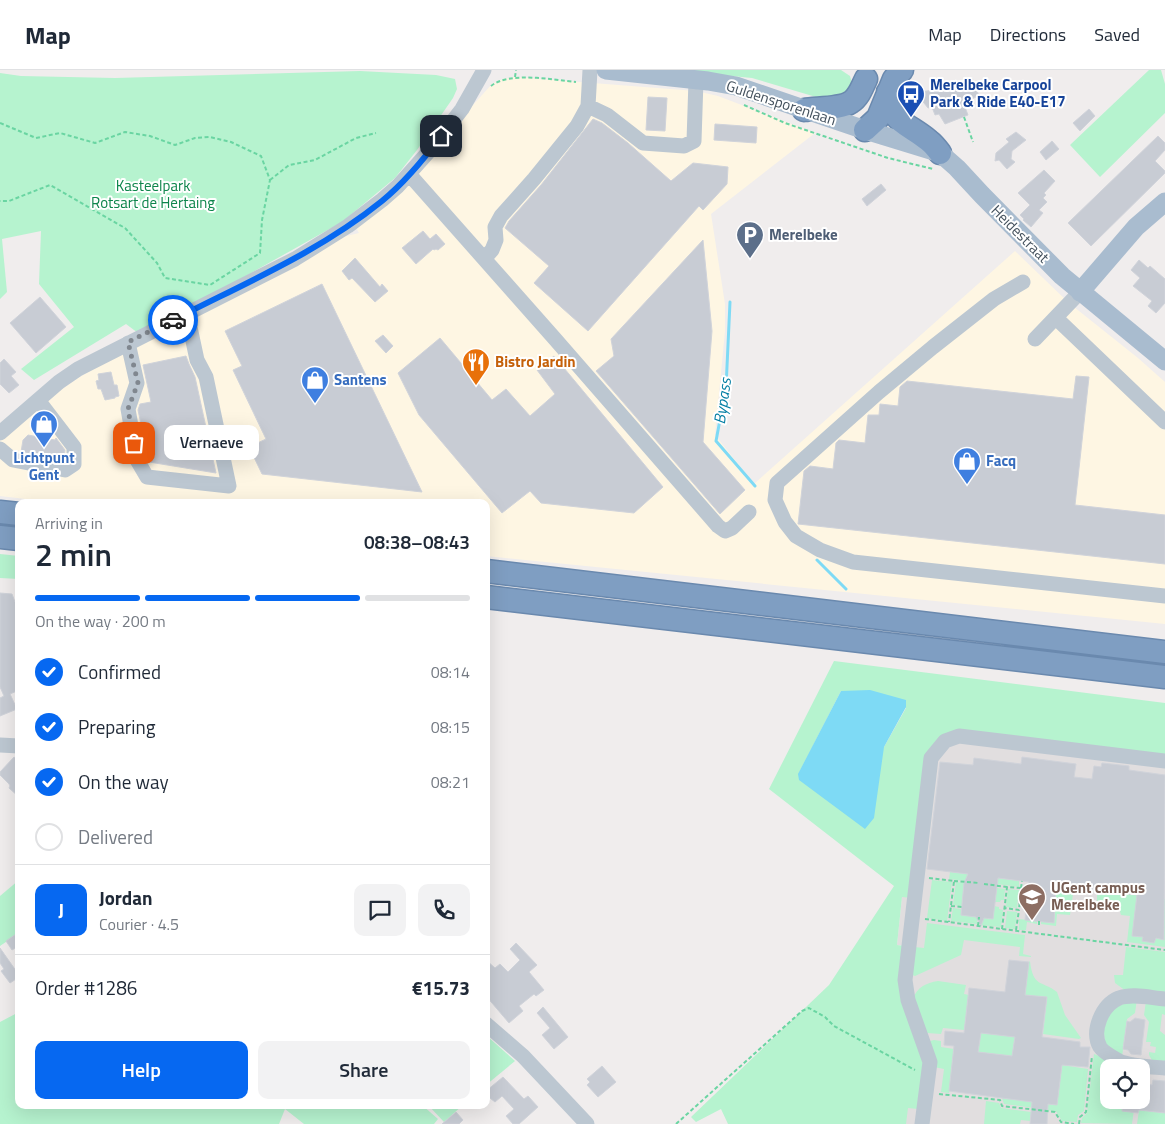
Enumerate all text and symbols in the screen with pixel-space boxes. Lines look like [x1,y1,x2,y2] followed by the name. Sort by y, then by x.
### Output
[25,17,71,53] text: Map
[928,21,962,48] text: Map
[990,21,1066,48] text: Directions
[1094,21,1140,48] text: Saved
[930,73,1066,113] place label: Merelbeke Carpool Park & Ride E40-E17
[723,74,839,131] street label: Guldensporenlaan
[896,79,926,118] bus stop icon: Merelbeke Carpool Park & Ride E40-E17
[420,115,462,157] pin
[427,122,455,150] icon: home
[91,174,215,214] park label: Kasteelpark Rotsart de Hertaing
[986,199,1055,269] street label: Heidestraat
[735,220,765,259] parking icon: Merelbeke
[769,223,838,246] place label: Merelbeke
[148,295,198,345] courier
[159,306,187,334] icon: car
[461,347,491,386] restaurant icon: Bistro Jardin
[495,350,576,373] place label: Bistro Jardin
[300,365,330,404] shop icon: Santens
[334,368,387,391] place label: Santens
[707,375,737,426] water label: Bypass
[29,409,59,448] shop icon: Lichtpunt Gent
[113,422,155,464] pin
[164,426,259,460] callout: Vernaeve
[120,429,148,457] icon: bag
[180,430,243,454] text: Vernaeve
[13,446,75,486] place label: Lichtpunt Gent
[952,446,982,485] shop icon: Facq
[986,449,1016,472] place label: Facq
[35,511,103,535] text: Arriving in
[364,527,470,556] text: 08:38–08:43
[35,530,112,578] text: 2 min
[35,609,166,633] text: On the way · 200 m
[78,657,161,686] text: Confirmed
[35,658,63,686] icon: check
[431,660,470,684] text: 08:14
[78,712,155,741] text: Preparing
[35,713,63,741] icon: check
[431,715,470,739] text: 08:15
[78,767,169,796] text: On the way
[35,768,63,796] icon: check
[431,770,470,794] text: 08:21
[78,822,153,851] text: Delivered
[1051,876,1145,916] place label: UGent campus Merelbeke
[1017,882,1047,921] school or university icon: UGent campus Merelbeke
[99,883,152,912] text: Jordan
[354,884,406,936] button: chat
[418,884,470,936] button: phone
[58,895,64,924] text: J
[99,912,179,936] text: Courier · 4.5
[35,973,137,1002] text: Order #1286
[412,973,470,1002] text: €15.73
[35,1041,248,1099] button: Help
[258,1041,470,1099] button: Share
[1100,1059,1150,1109] map controls
[1100,1059,1150,1109] button: locate

